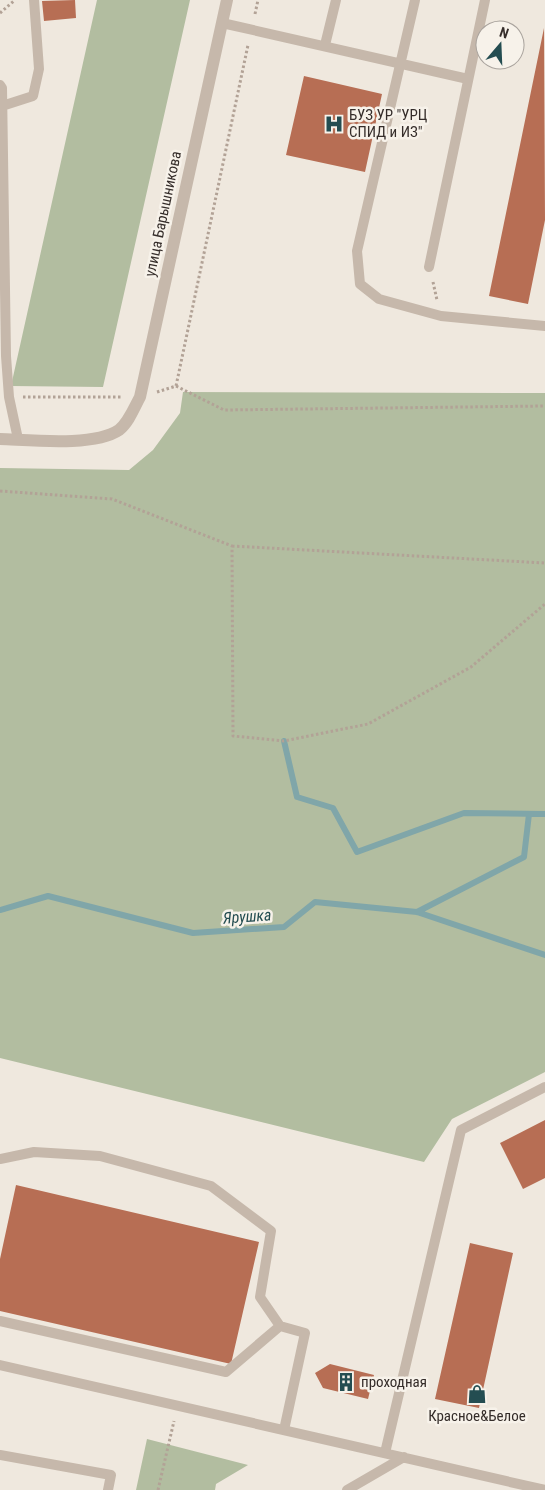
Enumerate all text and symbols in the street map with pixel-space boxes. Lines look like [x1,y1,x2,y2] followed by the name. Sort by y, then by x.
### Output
[475,20,525,70] north arrow
[498,24,511,42] text: N
[349,106,428,141] place label: БУЗ УР "УРЦ СПИД и ИЗ"
[323,113,345,135] hospital icon: БУЗ УР "УРЦ СПИД и ИЗ"
[141,150,185,278] street label: улица Барышникова
[221,905,272,928] water label: Ярушка
[335,1371,357,1393] building icon: проходная
[361,1373,427,1391] place label: проходная
[466,1383,488,1405] shop icon: Красное&Белое
[428,1407,526,1425] place label: Красное&Белое

